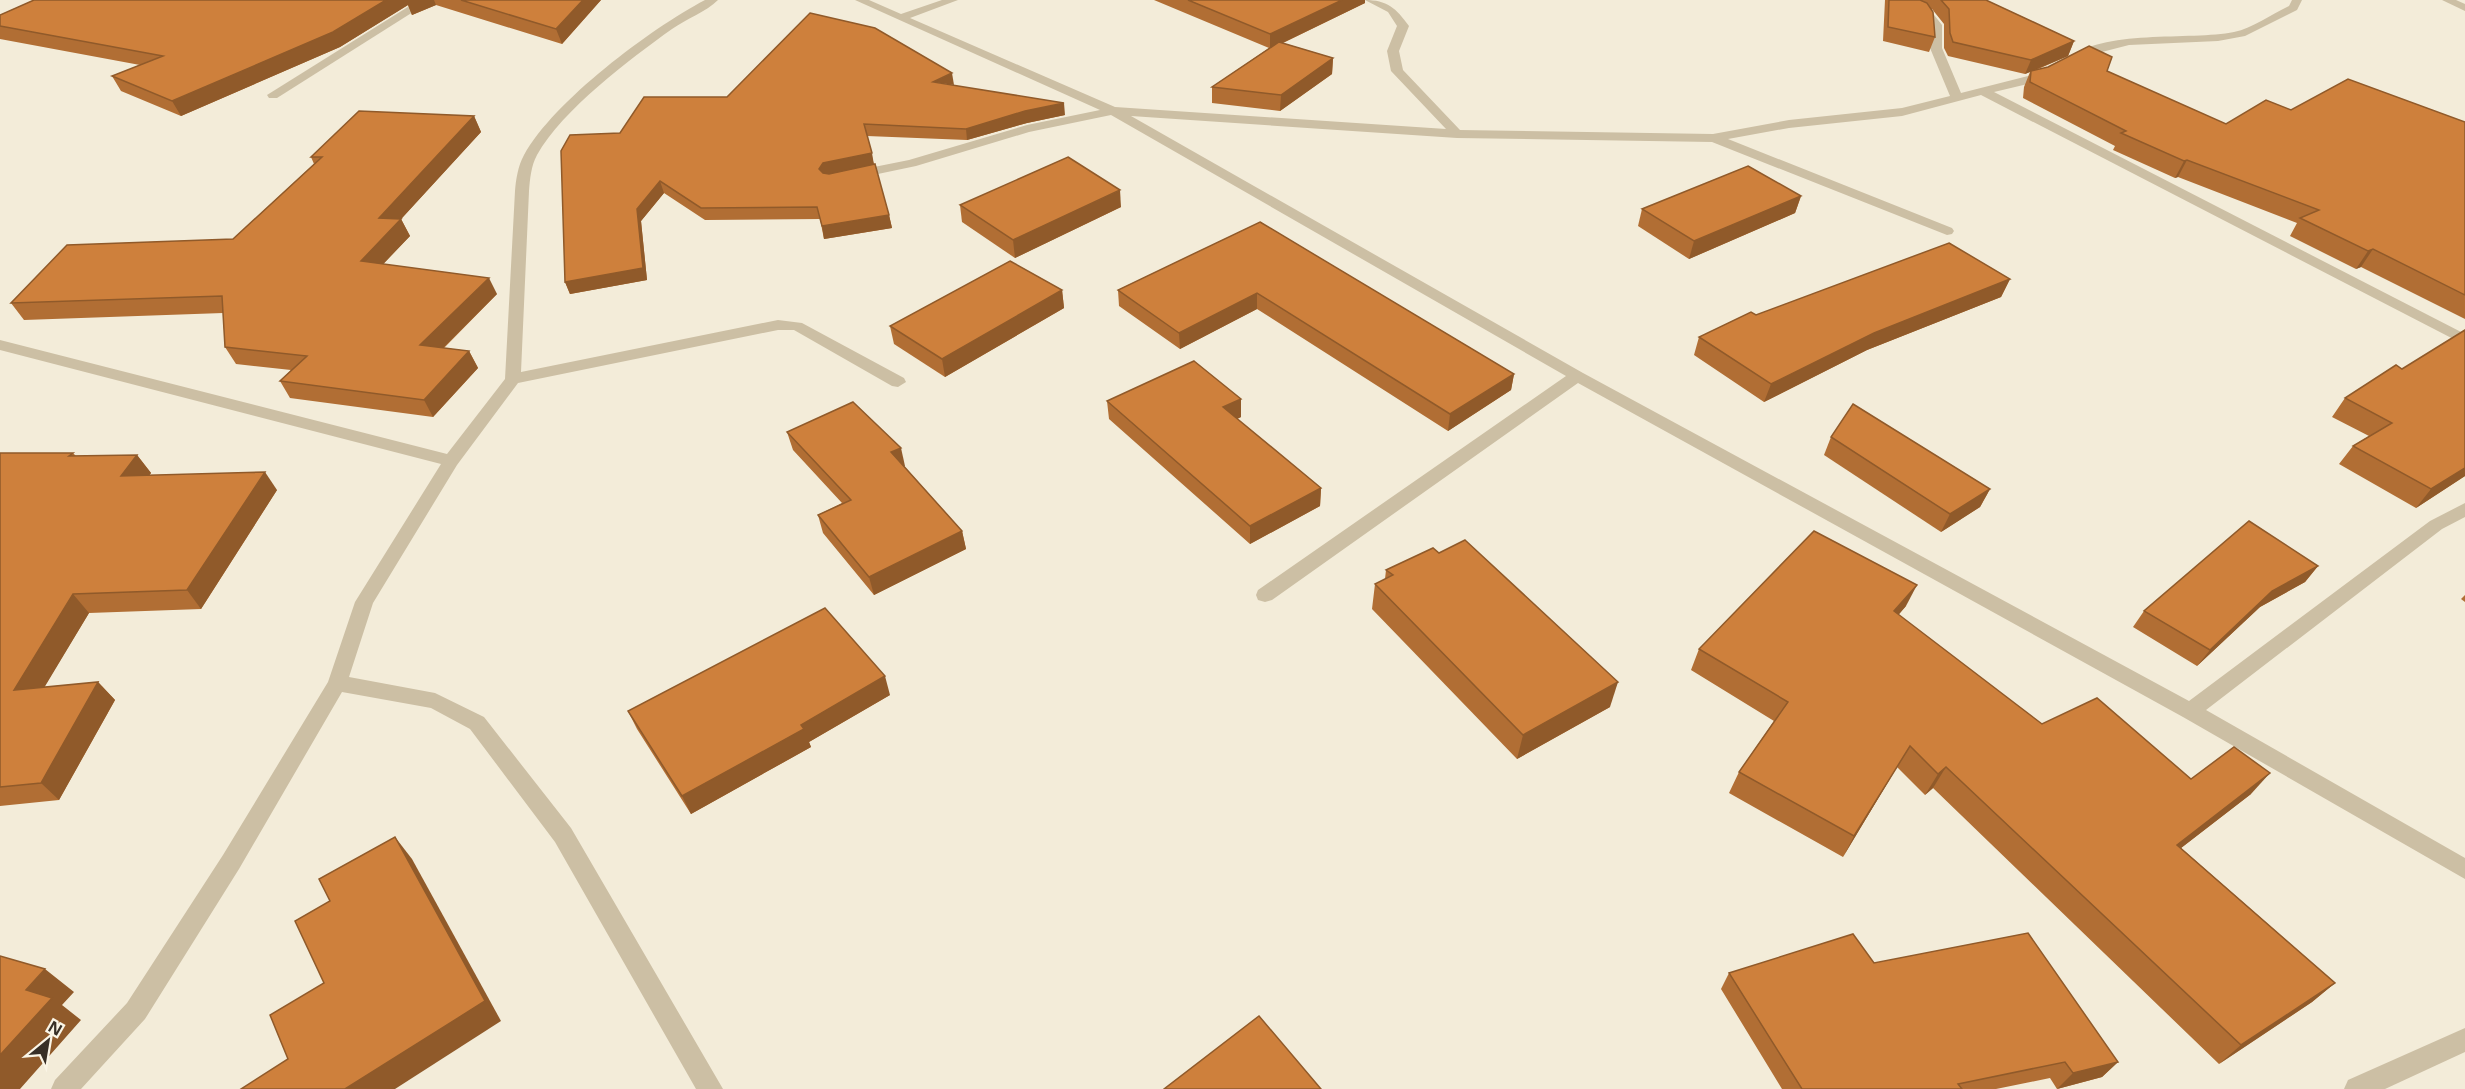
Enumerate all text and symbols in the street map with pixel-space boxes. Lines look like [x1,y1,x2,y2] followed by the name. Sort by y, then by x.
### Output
[18,1011,78,1071] north arrow
[44,1015,67,1041] text: N

